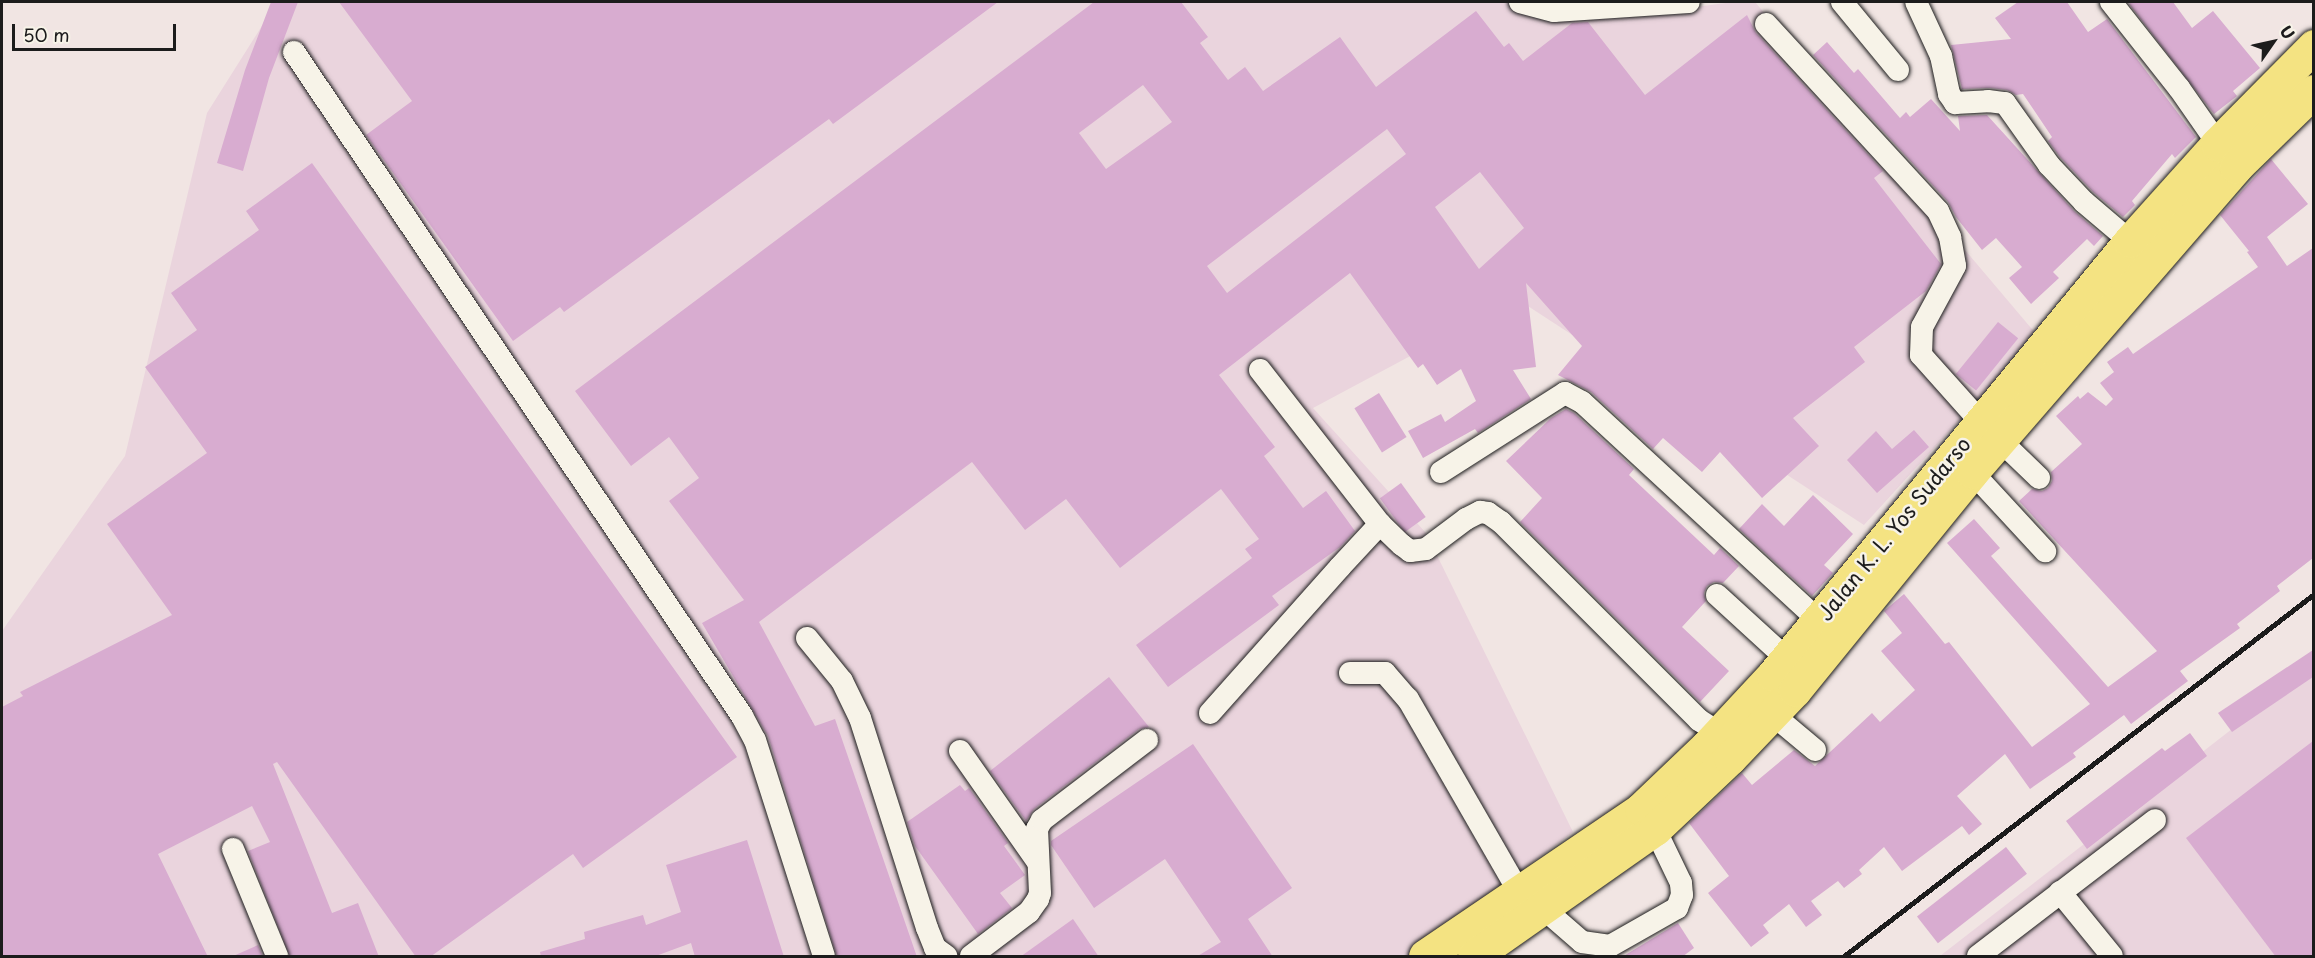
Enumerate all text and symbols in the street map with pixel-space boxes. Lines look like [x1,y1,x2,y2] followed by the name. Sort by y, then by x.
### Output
[15,12,178,50] scale bar
[2243,12,2303,72] north arrow
[2275,20,2301,44] text: U
[23,21,70,48] text: 50 m
[1809,429,1977,627] street label: Jalan K. L. Yos Sudarso

